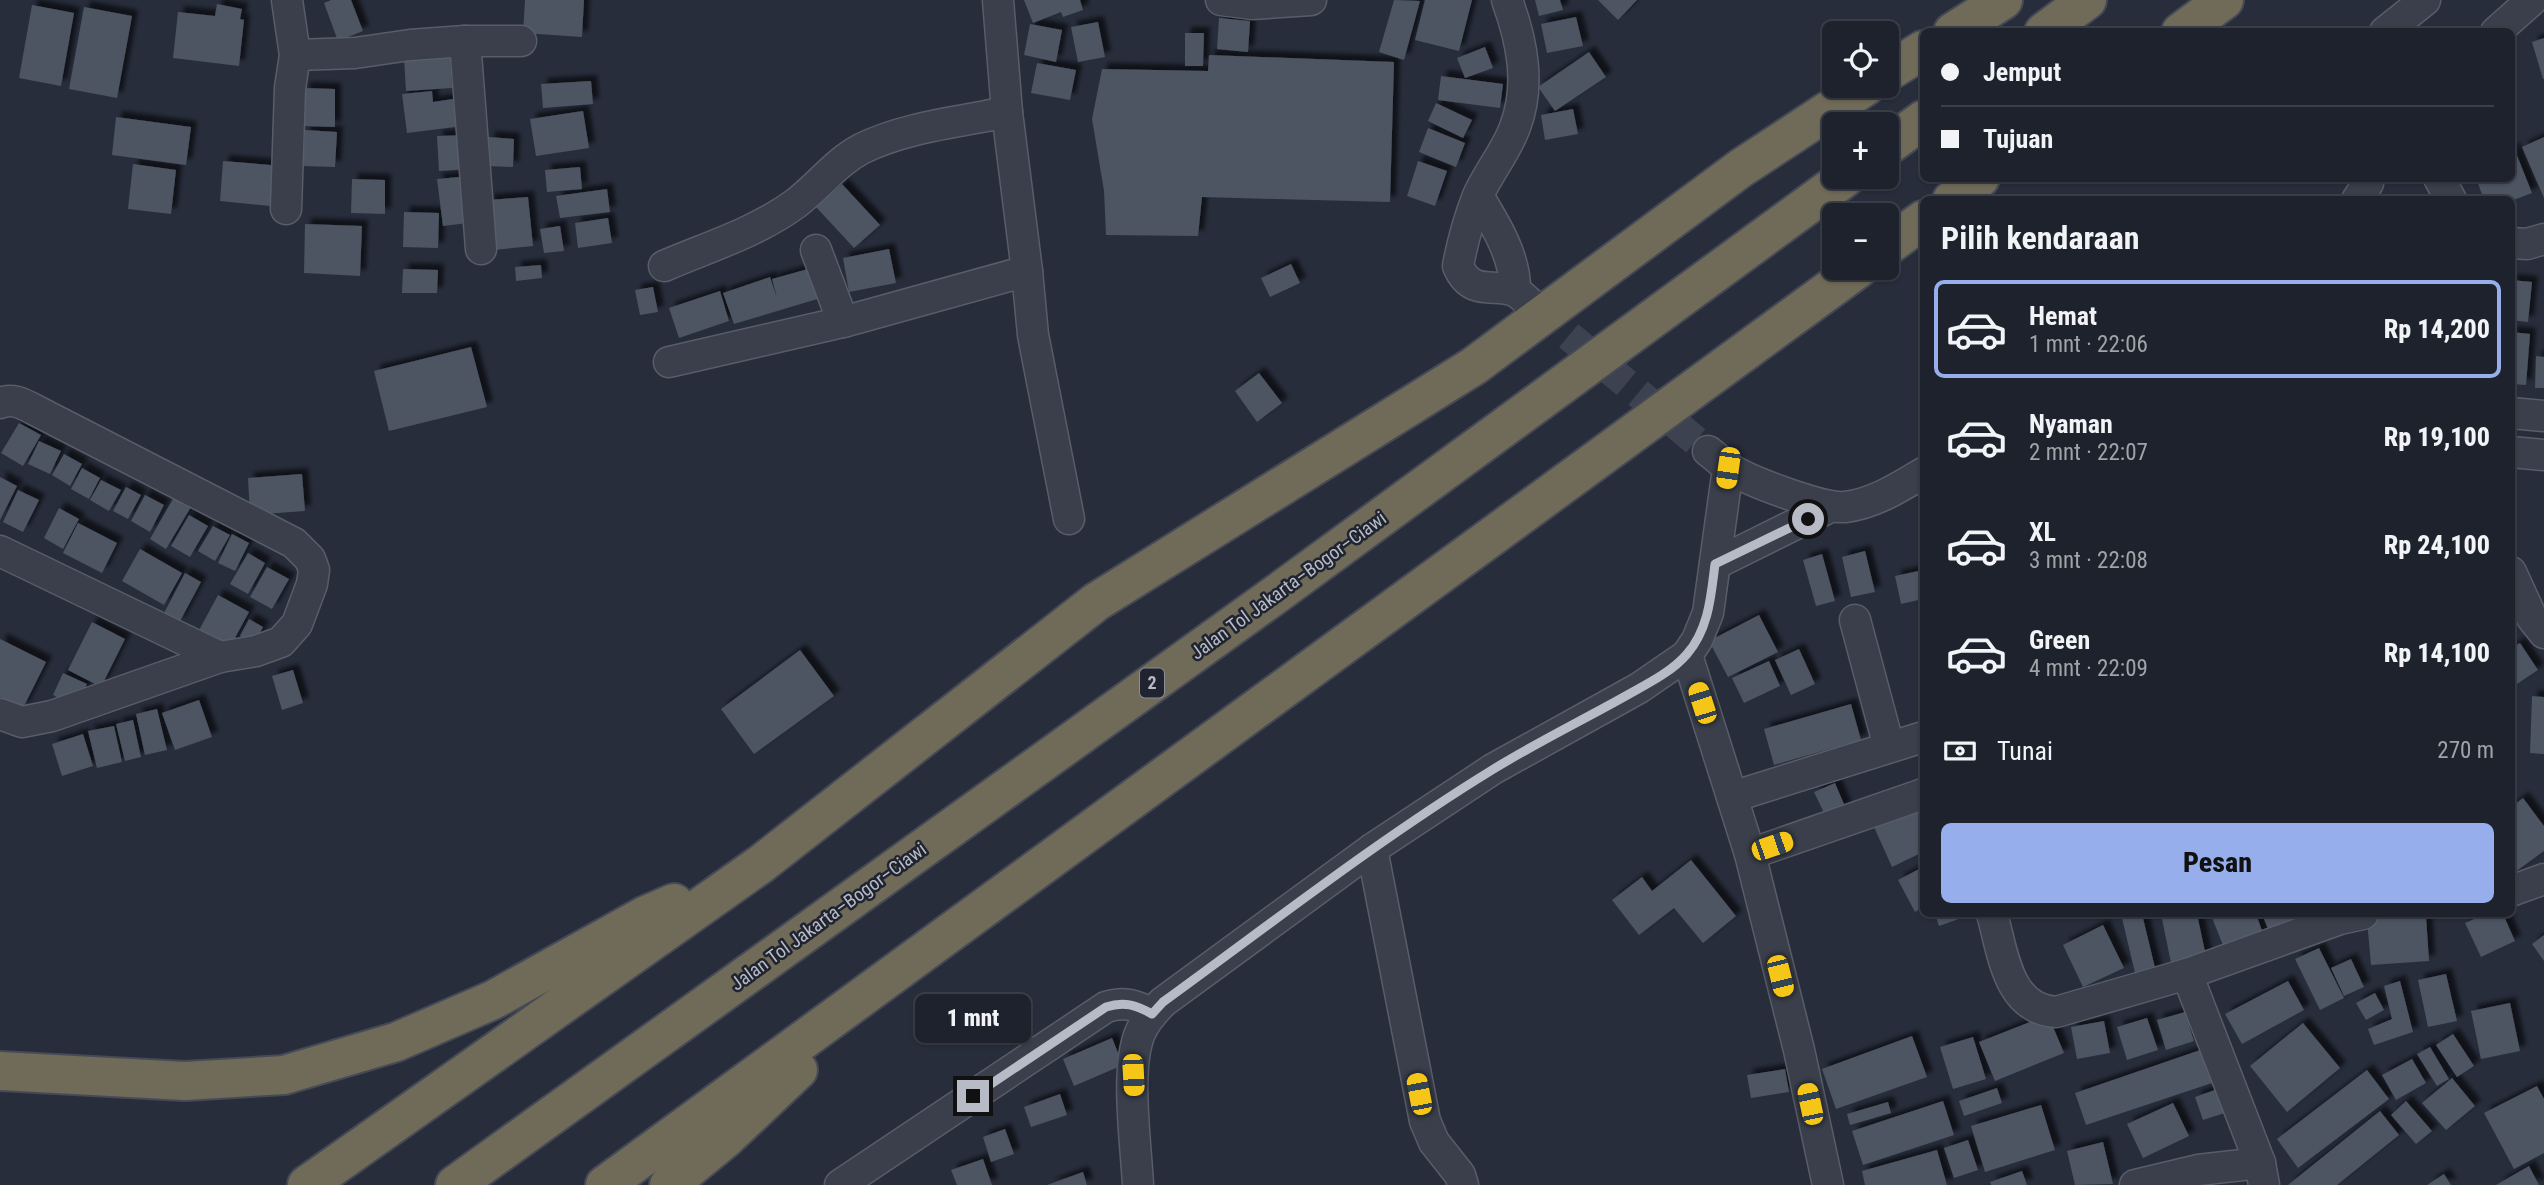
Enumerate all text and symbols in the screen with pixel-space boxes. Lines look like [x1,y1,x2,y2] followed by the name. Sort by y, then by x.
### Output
[1822,21,1899,280] map controls
[1822,21,1899,98] button: locate
[1983,57,2061,87] text: Jemput
[1822,112,1899,189] button: +
[1983,124,2053,154] text: Tujuan
[1822,203,1899,280] button: −
[1941,219,2140,257] text: Pilih kendaraan
[1945,298,2008,361] icon: car
[2029,301,2097,331] text: Hemat
[2384,314,2490,344] text: Rp 14,200
[2029,331,2148,358] text: 1 mnt · 22:06
[1945,406,2008,469] icon: car
[2029,409,2113,439] text: Nyaman
[2384,422,2490,452] text: Rp 19,100
[2029,439,2148,466] text: 2 mnt · 22:07
[1715,446,1742,490] car
[1792,503,1824,535] route start
[1186,507,1391,664] street label: Jalan Tol Jakarta–Bogor–Ciawi
[1945,514,2008,577] icon: car
[2029,517,2056,547] text: XL
[2384,530,2490,560] text: Rp 24,100
[2029,547,2148,574] text: 3 mnt · 22:08
[1945,622,2008,685] icon: car
[2029,625,2090,655] text: Green
[2384,638,2490,668] text: Rp 14,100
[2029,655,2148,682] text: 4 mnt · 22:09
[1140,668,1164,698] road number: 2
[1686,680,1719,726] car
[1941,732,1979,770] icon: cash
[1997,736,2053,766] text: Tunai
[2437,737,2494,764] text: 270 m
[1941,823,2494,903] button: Pesan
[1749,829,1796,863] car
[726,838,931,995] street label: Jalan Tol Jakarta–Bogor–Ciawi
[1765,953,1796,999] car
[915,995,1031,1044] callout: 1 mnt
[947,1005,999,1032] text: 1 mnt
[1122,1053,1145,1097] car
[1405,1071,1434,1117] car
[957,1080,989,1112] route end
[1796,1081,1825,1127] car

